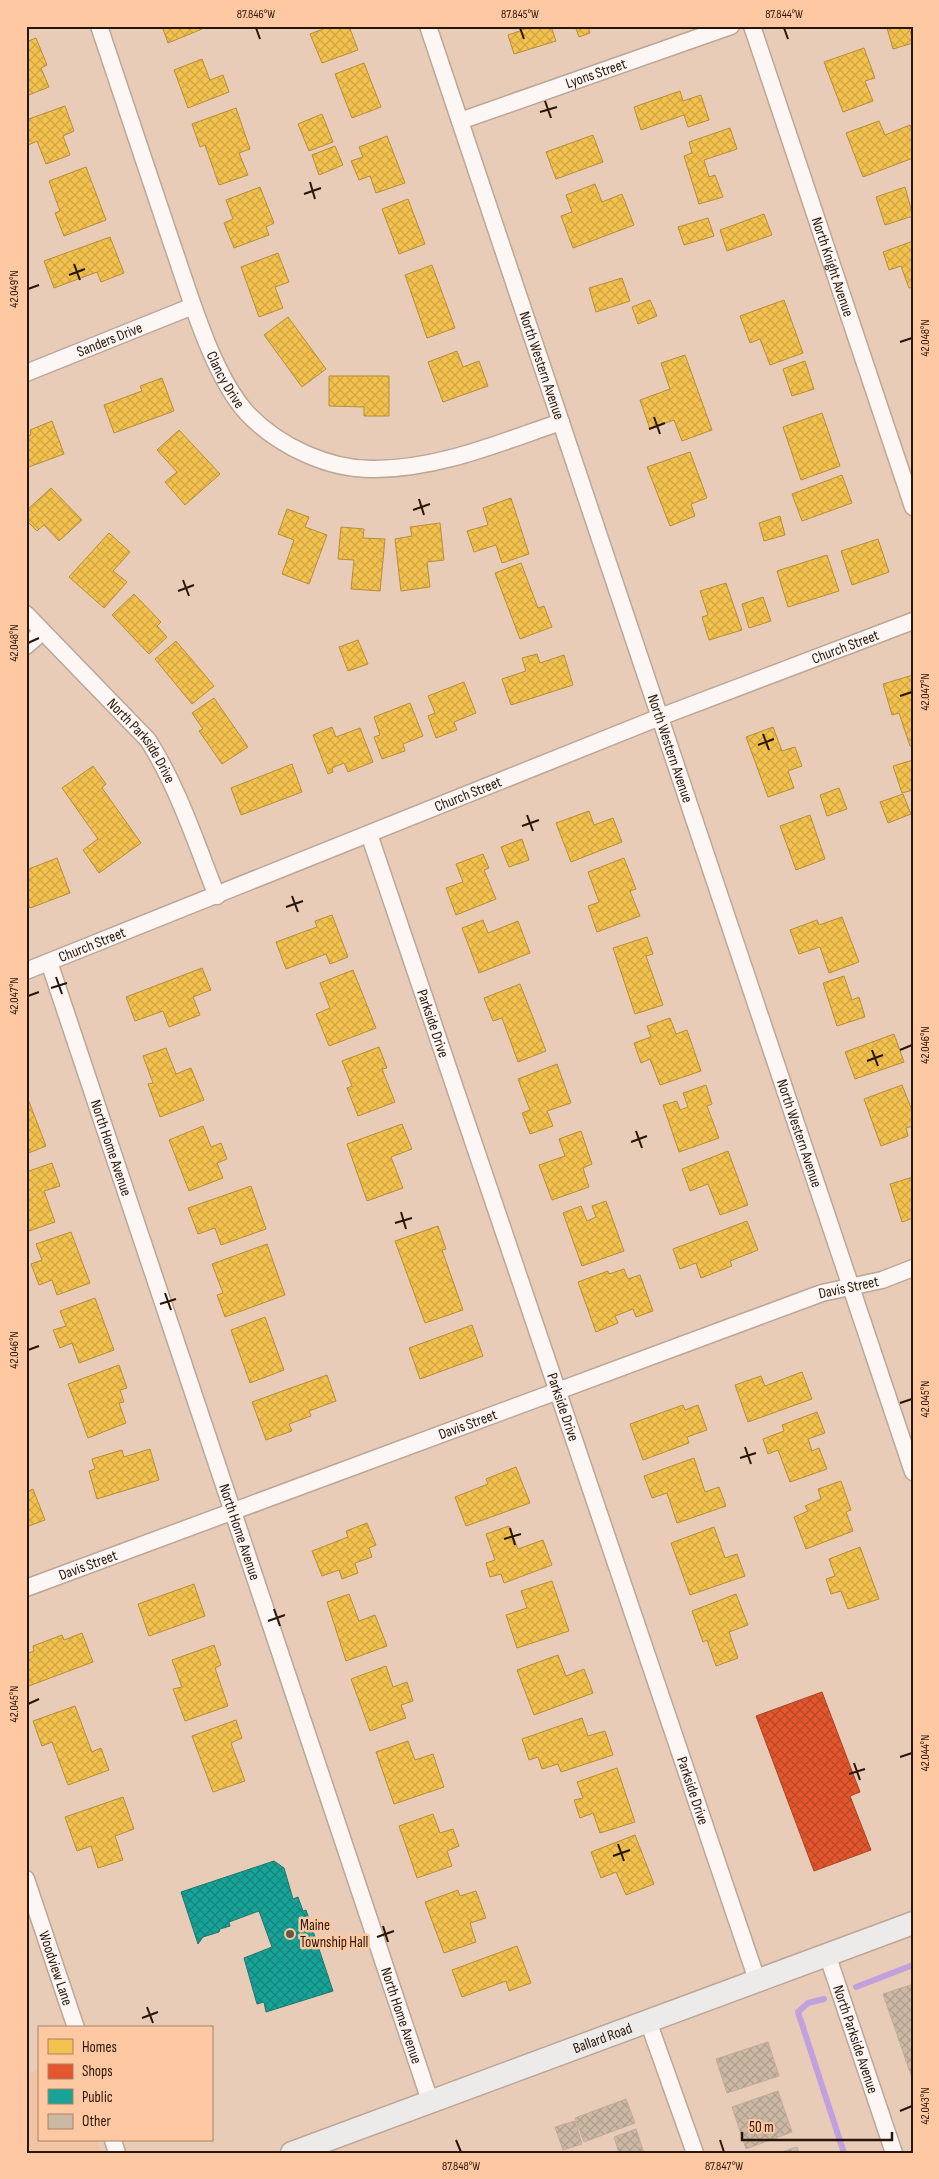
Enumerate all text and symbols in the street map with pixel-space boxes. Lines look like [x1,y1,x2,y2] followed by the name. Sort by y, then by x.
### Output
[237,7,275,22] text: 87.846°W
[501,7,539,22] text: 87.845°W
[765,7,803,22] text: 87.844°W
[563,54,629,93] street label: Lyons Street
[807,215,858,319] street label: North Knight Avenue
[7,270,22,308] text: 42.049°N
[515,309,569,422] street label: North Western Avenue
[74,318,145,361] street label: Sanders Drive
[918,319,933,357] text: 42.048°N
[202,348,249,412] street label: Clancy Drive
[7,624,22,662] text: 42.048°N
[809,625,882,668] street label: Church Street
[918,673,933,711] text: 42.047°N
[643,692,697,805] street label: North Western Avenue
[103,694,180,786] street label: North Parkside Drive
[432,772,505,816] street label: Church Street
[56,922,129,967] street label: Church Street
[7,977,22,1015] text: 42.047°N
[413,987,453,1060] street label: Parkside Drive
[918,1026,933,1064] text: 42.046°N
[772,1077,826,1190] street label: North Western Avenue
[86,1097,136,1199] street label: North Home Avenue
[817,1271,881,1303] street label: Davis Street
[7,1331,22,1369] text: 42.046°N
[543,1370,583,1444] street label: Parkside Drive
[918,1381,933,1417] text: 42.045°N
[436,1405,500,1444] street label: Davis Street
[215,1481,265,1583] street label: North Home Avenue
[56,1545,120,1585] street label: Davis Street
[7,1686,22,1722] text: 42.045°N
[918,1735,933,1771] text: 42.044°N
[673,1754,713,1827] street label: Parkside Drive
[300,1916,368,1952] place label: Maine Township Hall
[35,1928,77,2008] street label: Woodview Lane
[284,1928,296,1940] marker: Maine Township Hall
[377,1965,426,2066] street label: North Home Avenue
[829,1983,883,2096] street label: North Parkside Avenue
[570,2018,635,2058] street label: Ballard Road
[38,2026,212,2142] legend
[82,2038,117,2057] text: Homes
[82,2062,113,2081] text: Shops
[918,2087,933,2125] text: 42.043°N
[82,2088,113,2107] text: Public
[742,2109,892,2141] scale bar
[82,2112,111,2131] text: Other
[749,2118,774,2137] text: 50 m
[442,2159,480,2174] text: 87.848°W
[705,2159,743,2174] text: 87.847°W

